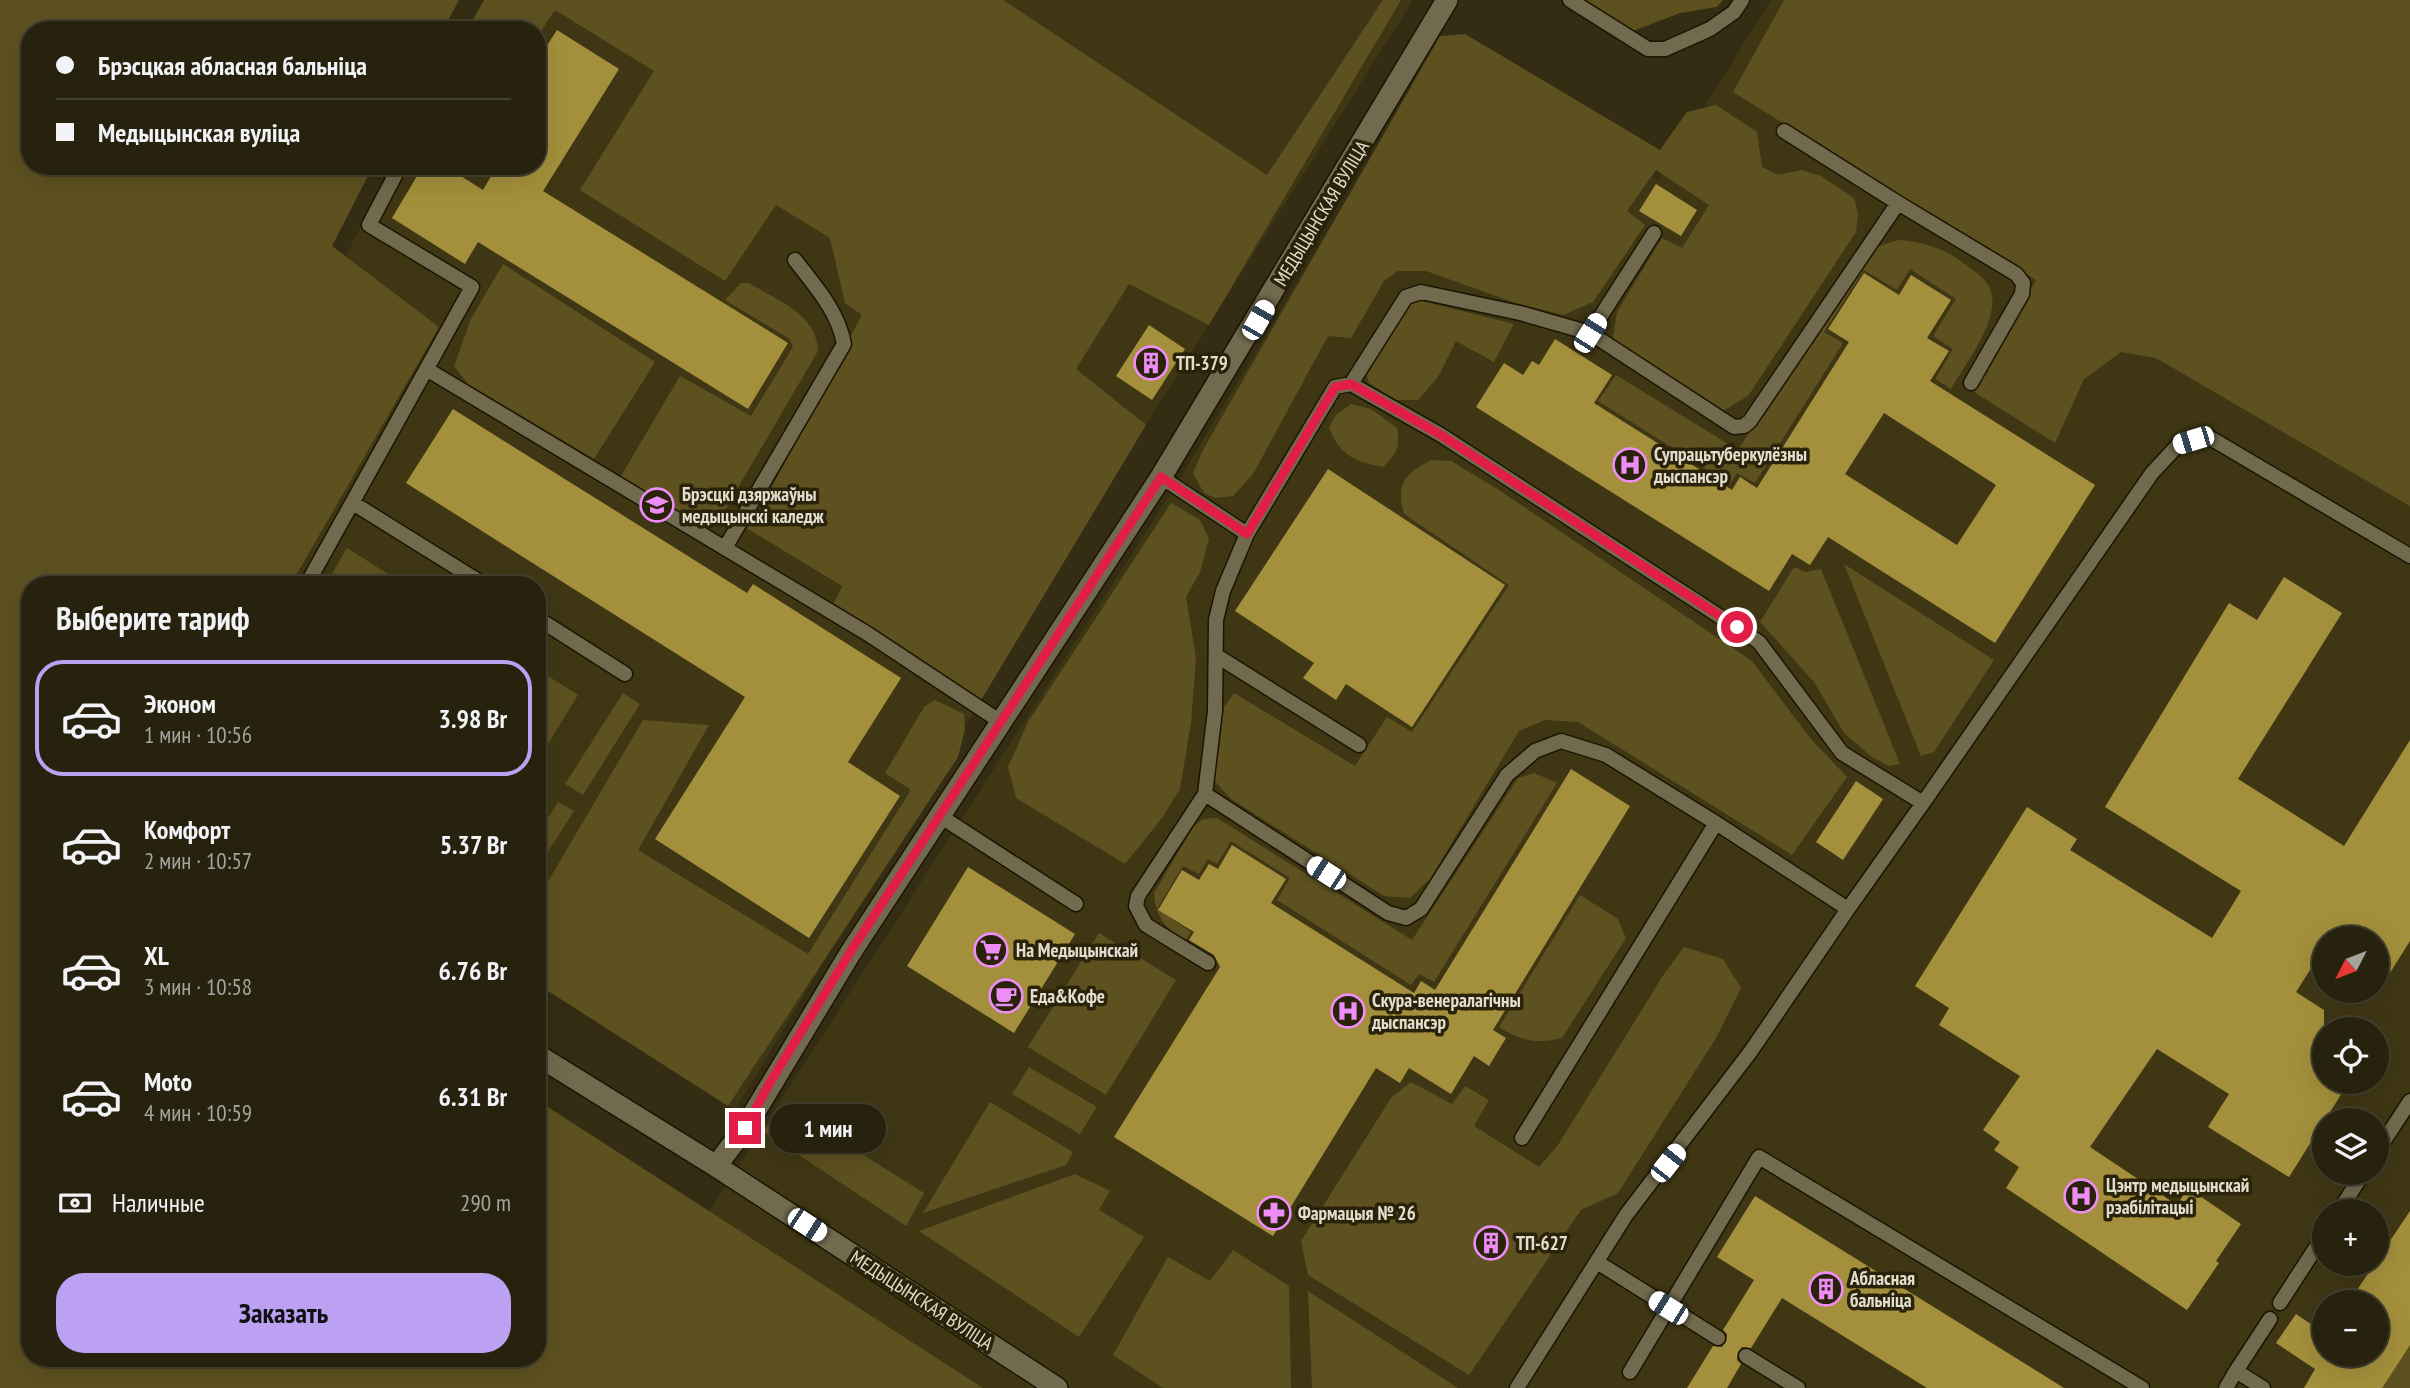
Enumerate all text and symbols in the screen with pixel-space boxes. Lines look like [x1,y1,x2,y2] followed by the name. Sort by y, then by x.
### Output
[98,49,367,82] text: Брэсцкая абласная бальніца
[98,116,300,149] text: Медыцынская вуліца
[1268,136,1374,290] street label: МЕДЫЦЫНСКАЯ ВУЛІЦА
[1239,297,1278,343] car
[1570,310,1611,356] car
[1132,344,1170,382] building icon: ТП-379
[1176,351,1228,375] place label: ТП-379
[2170,424,2217,456] car
[1653,442,1807,488] place label: Супрацьтуберкулёзны дыспансэр
[1611,446,1649,484] hospital icon: Супрацьтуберкулёзны дыспансэр
[682,482,825,528] place label: Брэсцкі дзяржаўны медыцынскі каледж
[638,486,676,524] school or university icon: Брэсцкі дзяржаўны медыцынскі каледж
[56,597,250,639] text: Выберите тариф
[1721,611,1753,643] route start
[60,687,123,750] icon: car
[144,687,216,720] text: Эконом
[439,702,507,735] text: 3.98 Br
[144,720,252,749] text: 1 мин · 10:56
[60,813,123,876] icon: car
[144,813,230,846] text: Комфорт
[440,828,507,861] text: 5.37 Br
[144,846,252,875] text: 2 мин · 10:57
[1303,853,1350,893] car
[2312,926,2389,1003] north arrow
[2312,926,2389,1367] map controls
[972,931,1010,969] supermarket icon: На Медыцынскай
[1016,938,1138,962] place label: На Медыцынскай
[60,939,123,1002] icon: car
[144,939,169,972] text: XL
[439,954,507,987] text: 6.76 Br
[144,972,252,1001] text: 3 мин · 10:58
[987,977,1025,1015] cafe icon: Еда&Кофе
[1030,984,1105,1008] place label: Еда&Кофе
[1371,988,1521,1034] place label: Скура-венералагічны дыспансэр
[1329,992,1367,1030] hospital icon: Скура-венералагічны дыспансэр
[2312,1017,2389,1094] button: locate
[60,1065,123,1128] icon: car
[144,1065,192,1098] text: Moto
[439,1080,507,1113] text: 6.31 Br
[144,1098,252,1127] text: 4 мин · 10:59
[770,1104,885,1152] callout: 1 мин
[2312,1108,2389,1185] button: layers
[729,1112,761,1144] route end
[803,1114,853,1143] text: 1 мин
[1647,1140,1690,1186] car
[2106,1173,2249,1219] place label: Цэнтр медыцынскай рэабілітацыі
[2062,1177,2100,1215] hospital icon: Цэнтр медыцынскай рэабілітацыі
[56,1184,94,1222] icon: cash
[112,1186,205,1219] text: Наличные
[460,1188,511,1217] text: 290 m
[1255,1194,1293,1232] pharmacy icon: Фармацыя № 26
[2312,1199,2389,1276] button: +
[1298,1201,1416,1225] place label: Фармацыя № 26
[784,1205,831,1245] car
[1472,1224,1510,1262] building icon: ТП-627
[1516,1231,1568,1255] place label: ТП-627
[846,1245,998,1355] street label: МЕДЫЦЫНСКАЯ ВУЛІЦА
[1849,1266,1915,1312] place label: Абласная бальніца
[1807,1270,1845,1308] building icon: Абласная бальніца
[56,1273,511,1353] button: Заказать
[1645,1288,1692,1328] car
[2312,1290,2389,1367] button: −

